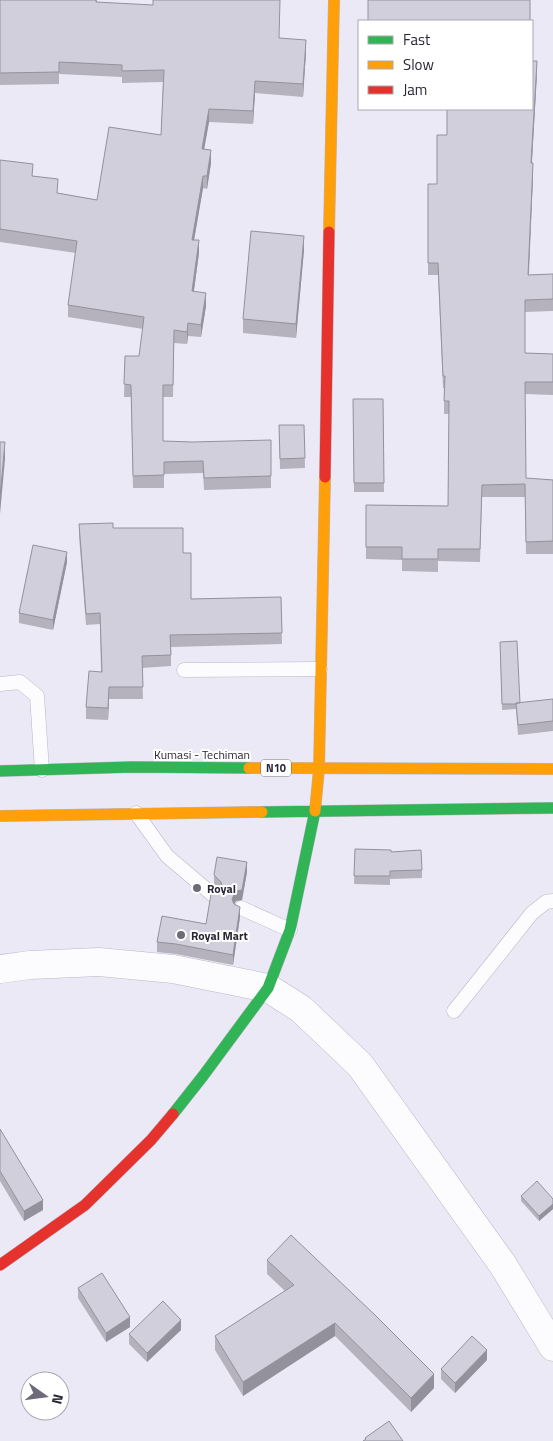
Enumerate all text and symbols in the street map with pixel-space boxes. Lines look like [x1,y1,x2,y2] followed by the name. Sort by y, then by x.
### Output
[358,20,533,110] legend
[403,28,431,51] text: Fast
[403,53,434,76] text: Slow
[403,78,427,101] text: Jam
[154,745,250,764] street label: Kumasi - Techiman
[261,760,291,776] road number: N10
[207,879,236,898] place label: Royal
[191,882,203,894] marker: Royal
[191,926,248,945] place label: Royal Mart
[175,929,187,941] marker: Royal Mart
[20,1371,70,1421] north arrow
[47,1392,69,1407] text: N

